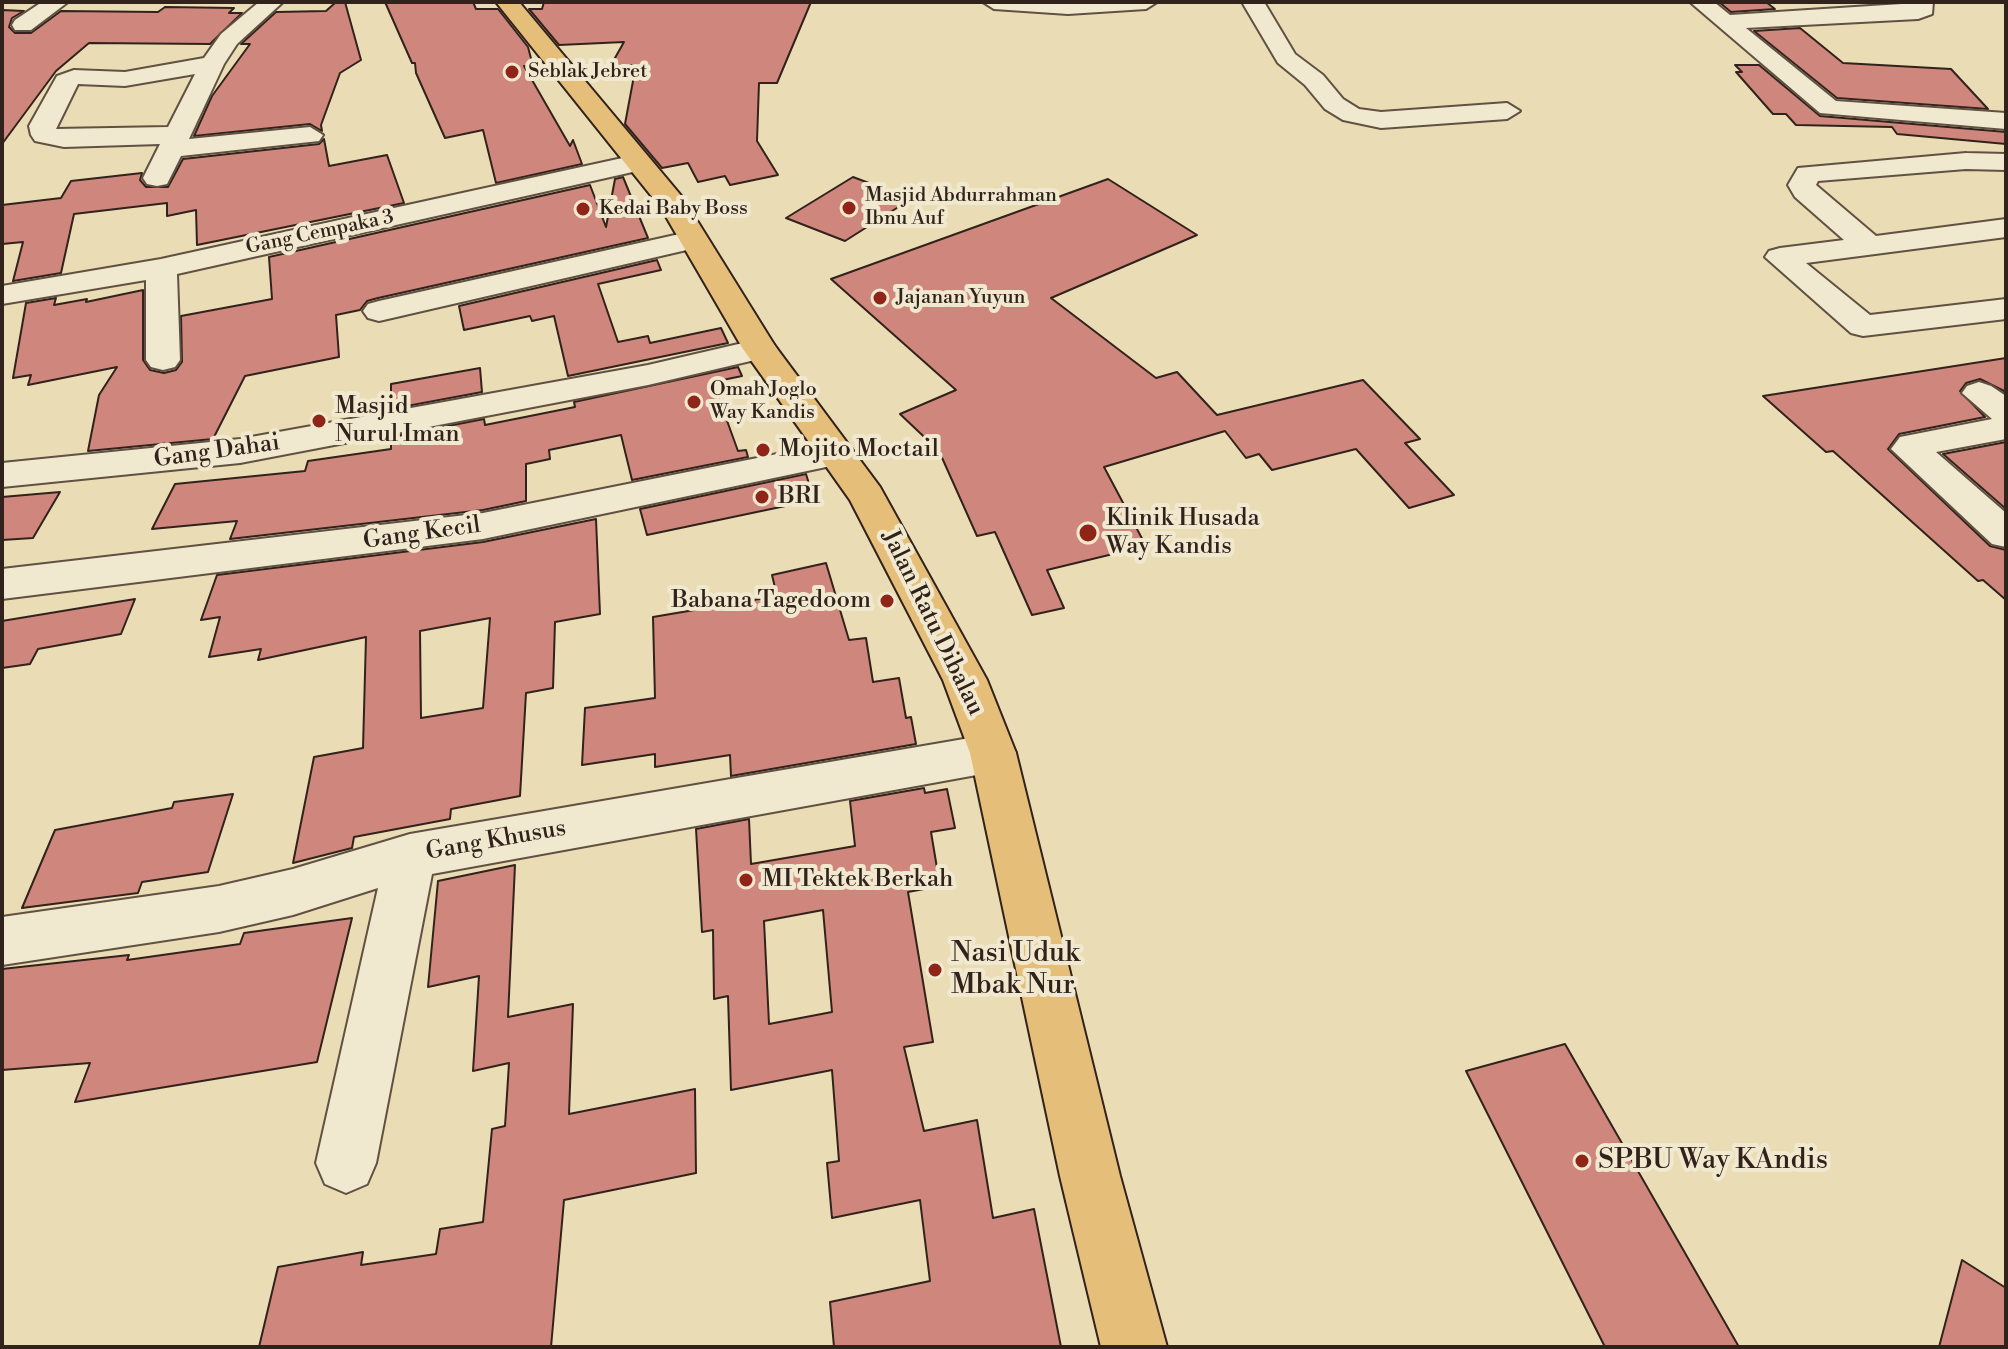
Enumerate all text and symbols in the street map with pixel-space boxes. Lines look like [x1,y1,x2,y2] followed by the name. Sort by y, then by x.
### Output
[528,60,647,84] place label: Seblak Jebret
[503,63,521,81] marker: Seblak Jebret
[865,184,1057,231] place label: Masjid Abdurrahman Ibnu Auf
[599,197,748,221] place label: Kedai Baby Boss
[840,199,858,217] marker: Masjid Abdurrahman Ibnu Auf
[574,200,592,218] marker: Kedai Baby Boss
[244,206,396,260] street label: Gang Cempaka 3
[896,286,1026,310] place label: Jajanan Yuyun
[871,289,889,307] marker: Jajanan Yuyun
[710,378,817,425] place label: Omah Joglo Way Kandis
[335,393,460,449] place label: Masjid Nurul Iman
[685,393,703,411] marker: Omah Joglo Way Kandis
[310,412,328,430] marker: Masjid Nurul Iman
[152,429,282,475] street label: Gang Dahai
[779,436,939,464] place label: Mojito Moctail
[754,441,772,459] marker: Mojito Moctail
[778,483,821,511] place label: BRI
[753,488,771,506] marker: BRI
[1106,505,1260,561] place label: Klinik Husada Way Kandis
[361,512,483,556] street label: Gang Kecil
[1077,522,1099,544] marker: Klinik Husada Way Kandis
[875,526,989,720] street label: Jalan Ratu Dibalau
[671,587,871,615] place label: Babana Tagedoom
[878,592,896,610] marker: Babana Tagedoom
[424,815,568,867] street label: Gang Khusus
[762,866,953,894] place label: MI Tektek Berkah
[737,871,755,889] marker: MI Tektek Berkah
[951,937,1079,1003] place label: Nasi Uduk Mbak Nur
[926,961,944,979] marker: Nasi Uduk Mbak Nur
[1598,1144,1828,1178] place label: SPBU Way KAndis
[1573,1152,1591,1170] marker: SPBU Way KAndis

